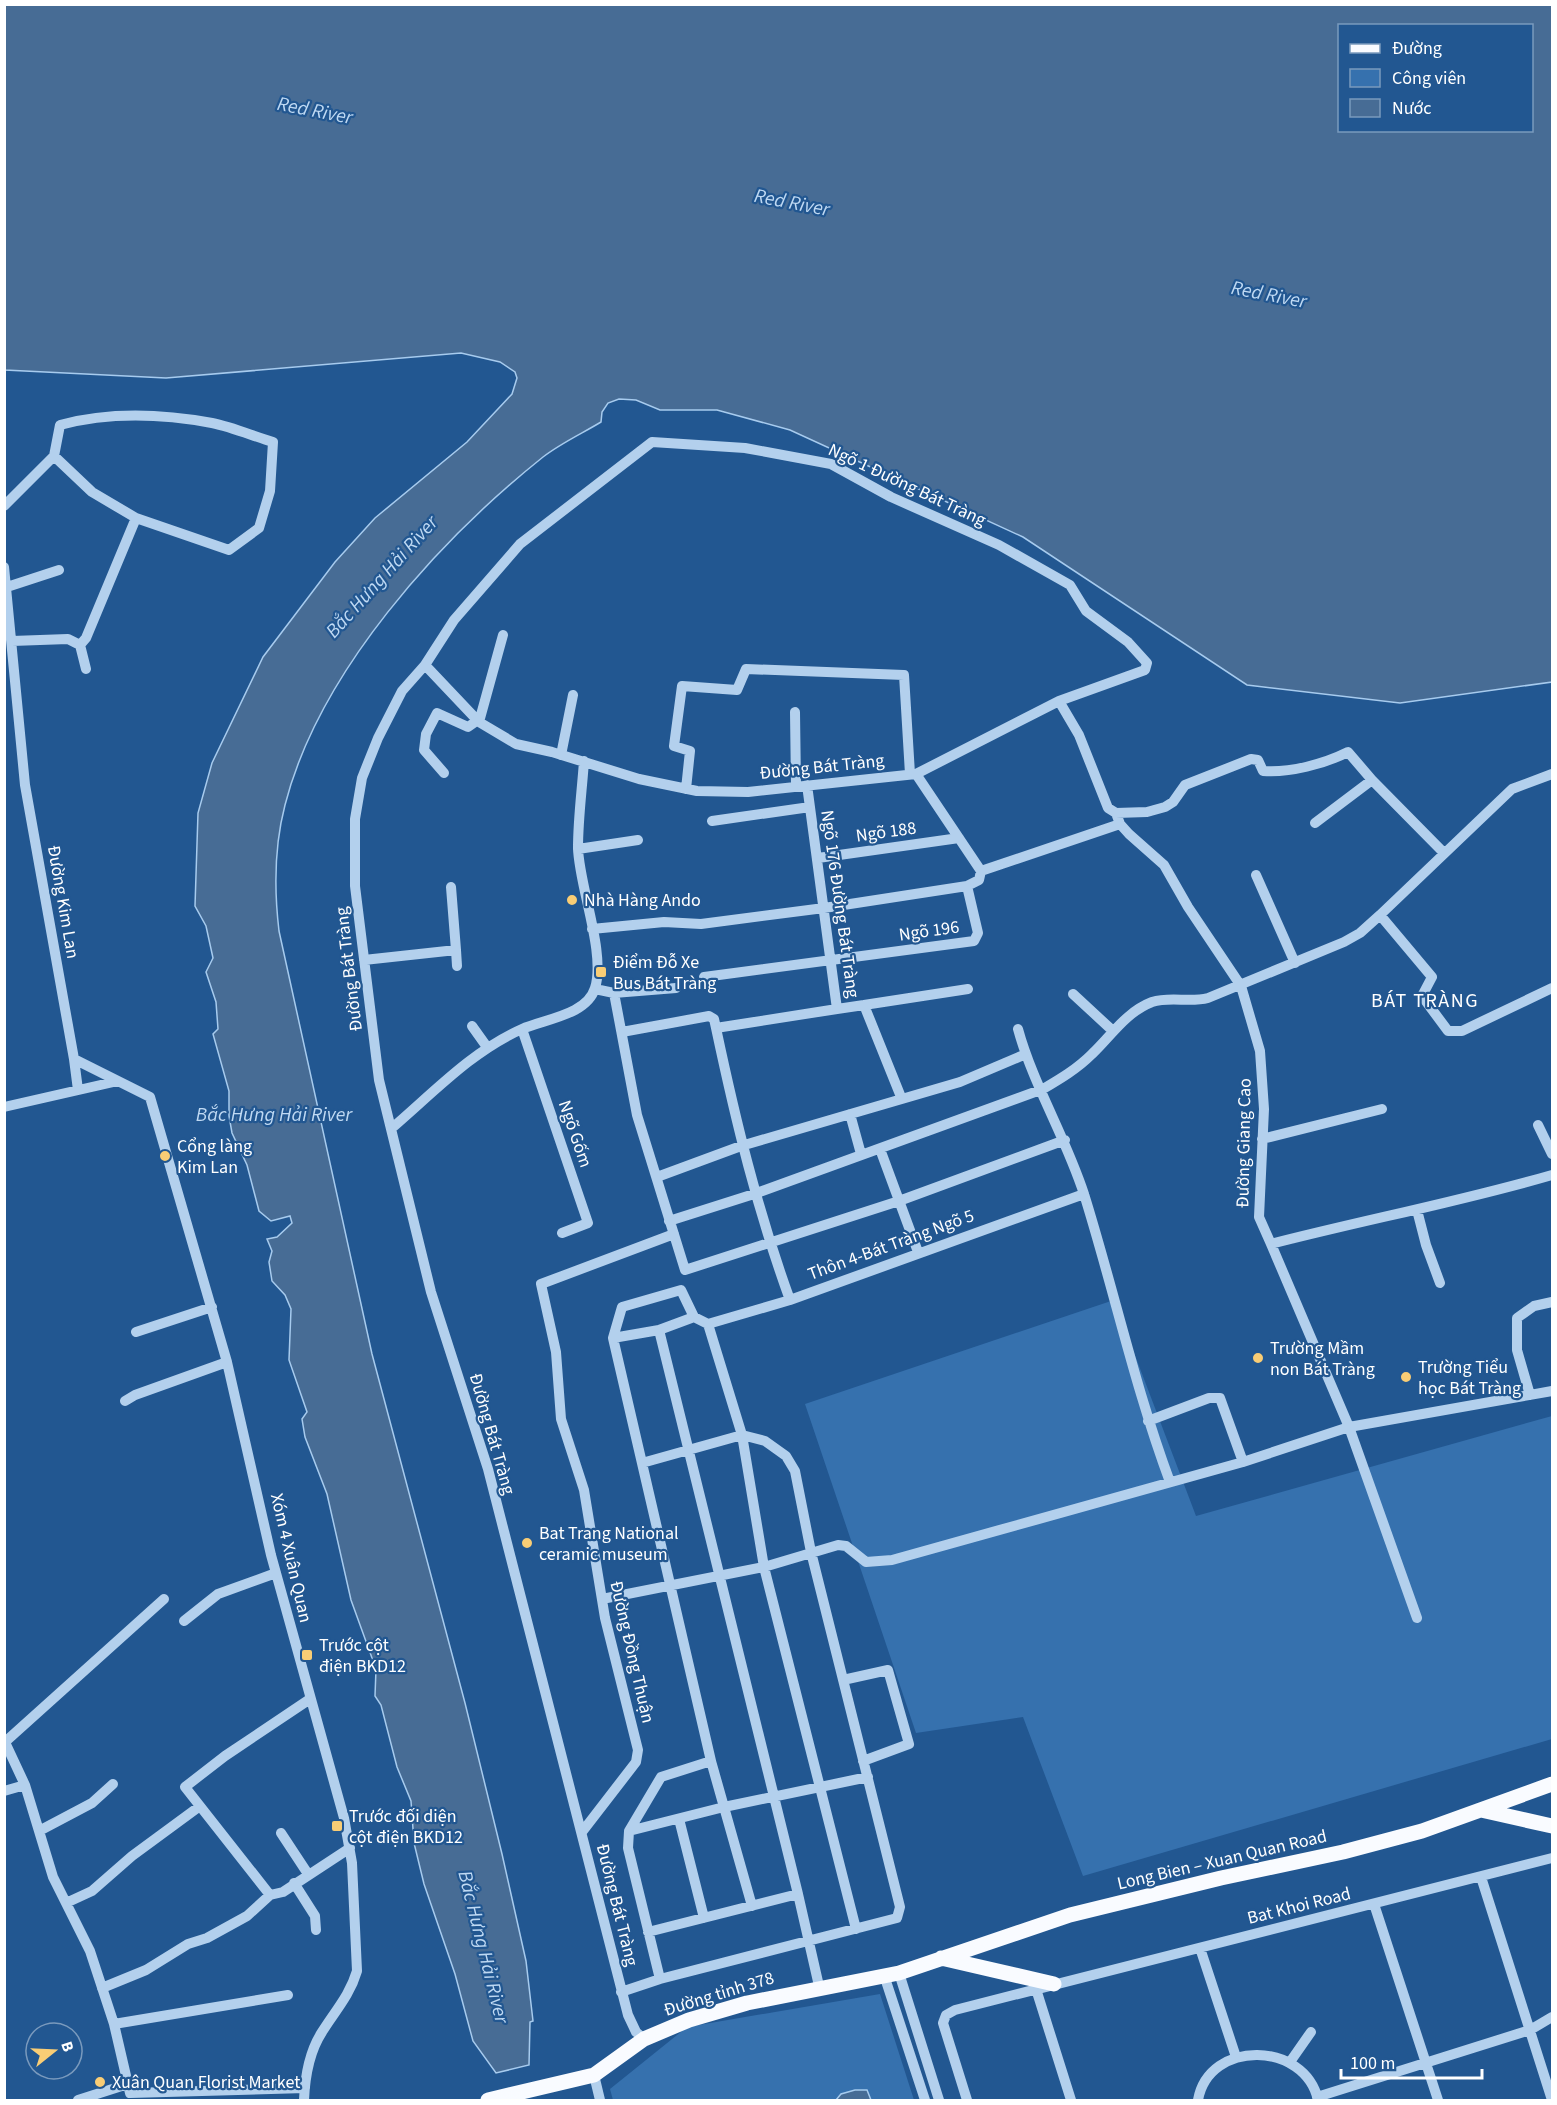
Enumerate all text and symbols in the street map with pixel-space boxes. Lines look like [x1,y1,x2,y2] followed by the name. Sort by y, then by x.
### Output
[1338,24,1533,132] legend
[1392,36,1442,61] text: Đường
[1392,66,1466,91] text: Công viên
[275,90,356,132] water label: Red River
[1392,96,1431,121] text: Nước
[752,182,833,224] water label: Red River
[1229,274,1310,316] water label: Red River
[824,437,990,533] street label: Ngõ 1 Đường Bát Tràng
[319,509,445,644] water label: Bắc Hưng Hải River
[758,748,886,786] street label: Đường Bát Tràng
[814,808,866,1000] street label: Ngõ 176 Đường Bát Tràng
[854,815,918,849] street label: Ngõ 188
[41,843,85,961] street label: Đường Kim Lan
[584,888,701,913] place label: Nhà Hàng Ando
[565,893,579,907] marker: Nhà Hàng Ando
[329,905,369,1033] street label: Đường Bát Tràng
[897,914,961,948] street label: Ngõ 196
[613,950,716,996] place label: Điểm Đỗ Xe Bus Bát Tràng
[594,965,608,979] marker: Điểm Đỗ Xe Bus Bát Tràng
[1371,987,1479,1015] district label: BÁT TRÀNG
[1230,1078,1258,1208] street label: Đường Giang Cao
[552,1097,598,1171] street label: Ngõ Gốm
[196,1101,353,1129] water label: Bắc Hưng Hải River
[177,1134,252,1180] place label: Cổng làng Kim Lan
[158,1149,172,1163] marker: Cổng làng Kim Lan
[804,1203,978,1287] street label: Thôn 4-Bát Tràng Ngõ 5
[1270,1336,1375,1382] place label: Trường Mầm non Bát Tràng
[1251,1351,1265,1365] marker: Trường Mầm non Bát Tràng
[1418,1355,1521,1401] place label: Trường Tiểu học Bát Tràng
[463,1370,521,1498] street label: Đường Bát Tràng
[1399,1370,1413,1384] marker: Trường Tiểu học Bát Tràng
[264,1491,318,1625] street label: Xóm 4 Xuân Quan
[539,1521,679,1567] place label: Bat Trang National ceramic museum
[520,1536,534,1550] marker: Bat Trang National ceramic museum
[603,1578,661,1726] street label: Đường Đồng Thuận
[319,1633,406,1679] place label: Trước cột điện BKD12
[300,1648,314,1662] marker: Trước cột điện BKD12
[349,1804,463,1850] place label: Trước đối diện cột điện BKD12
[330,1819,344,1833] marker: Trước đối diện cột điện BKD12
[1115,1824,1329,1896] street label: Long Bien – Xuan Quan Road
[590,1841,644,1969] street label: Đường Bát Tràng
[451,1868,516,2027] water label: Bắc Hưng Hải River
[1245,1881,1353,1931] street label: Bat Khoi Road
[661,1965,777,2023] street label: Đường tỉnh 378
[24,2021,84,2081] north arrow
[55,2039,79,2055] text: B
[1341,2042,1482,2080] scale bar
[1350,2051,1395,2076] text: 100 m
[112,2070,300,2095] place label: Xuân Quan Florist Market
[93,2075,107,2089] marker: Xuân Quan Florist Market

